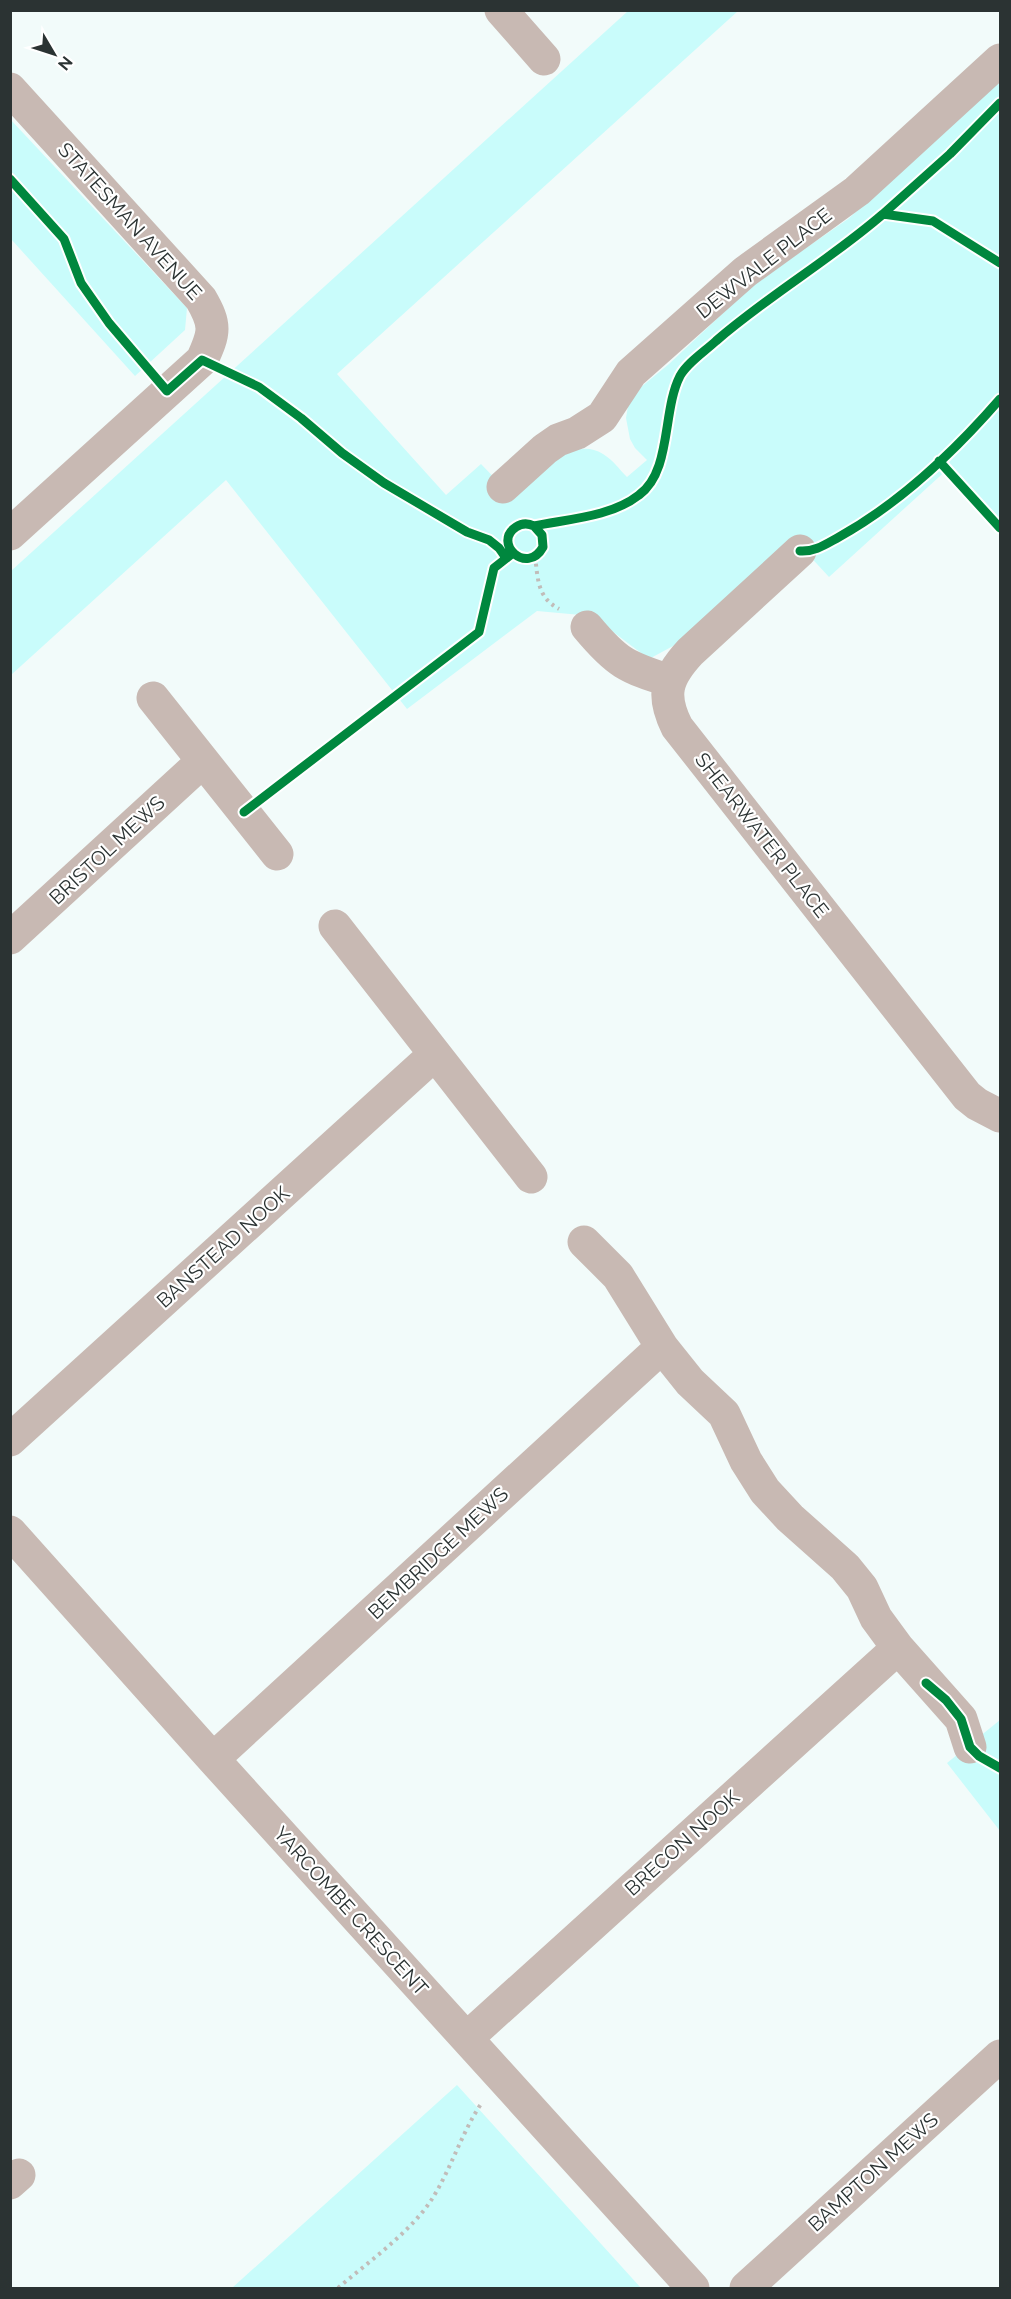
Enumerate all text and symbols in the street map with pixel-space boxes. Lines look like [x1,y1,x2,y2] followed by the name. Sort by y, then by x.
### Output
[24,24,84,84] north arrow
[54,52,76,74] text: N
[53,137,207,305] street label: STATESMAN AVENUE
[691,203,837,323] street label: DEWVALE PLACE
[690,748,834,922] street label: SHEARWATER PLACE
[44,790,170,910] street label: BRISTOL MEWS
[152,1181,294,1313] street label: BANSTEAD NOOK
[363,1482,513,1624] street label: BEMBRIDGE MEWS
[620,1785,744,1901] street label: BRECON NOOK
[269,1821,433,2001] street label: YARCOMBE CRESCENT
[803,2107,943,2237] street label: BAMPTON MEWS

